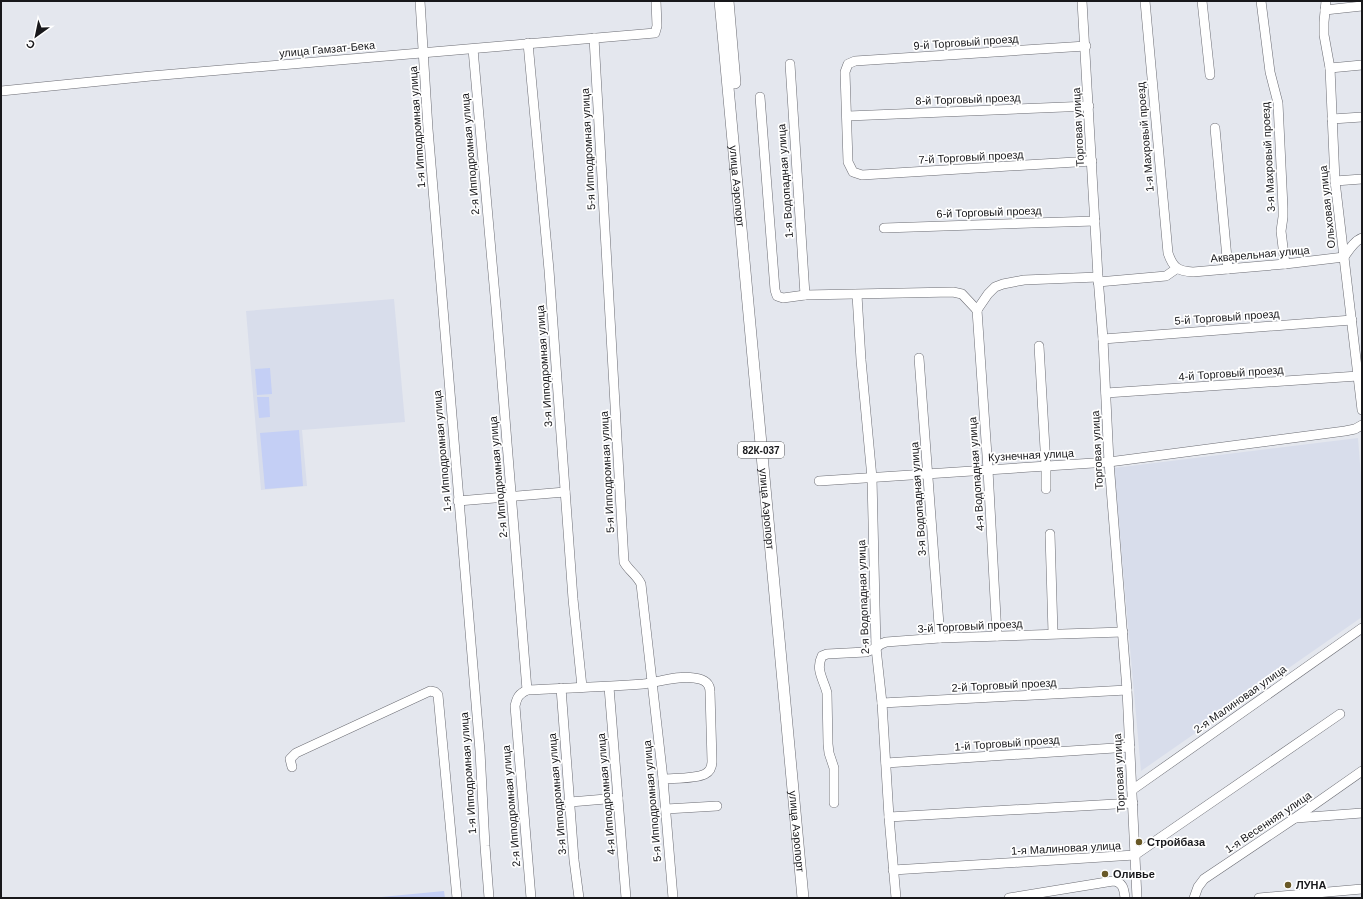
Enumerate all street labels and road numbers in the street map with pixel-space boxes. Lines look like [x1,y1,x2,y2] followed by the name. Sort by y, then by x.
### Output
[913,32,1019,52] street label: 9-й Торговый проезд
[278,39,376,59] street label: улица Гамзат-Бека
[407,65,427,188] street label: 1-я Ипподромная улица
[1134,81,1156,192] street label: 1-я Махровый проезд
[1070,86,1086,167] street label: Торговая улица
[579,87,597,210] street label: 5-я Ипподромная улица
[915,91,1021,107] street label: 8-й Торговый проезд
[459,92,481,215] street label: 2-я Ипподромная улица
[1259,101,1277,212] street label: 3-я Махровый проезд
[775,123,795,239] street label: 1-я Водопадная улица
[727,145,747,228] street label: улица Аэропорт
[918,148,1024,166] street label: 7-й Торговый проезд
[1317,164,1337,249] street label: Ольховая улица
[936,204,1042,220] street label: 6-й Торговый проезд
[1210,244,1311,264] street label: Акварельная улица
[534,304,554,427] street label: 3-я Ипподромная улица
[1174,307,1280,327] street label: 5-й Торговый проезд
[1178,363,1284,383] street label: 4-й Торговый проезд
[431,389,453,512] street label: 1-я Ипподромная улица
[1089,409,1105,490] street label: Торговая улица
[598,410,616,533] street label: 5-я Ипподромная улица
[487,415,509,538] street label: 2-я Ипподромная улица
[966,416,986,532] street label: 4-я Водопадная улица
[908,441,928,557] street label: 3-я Водопадная улица
[738,442,784,458] road number: 82К-037
[988,447,1075,463] street label: Кузнечная улица
[757,468,777,550] street label: улица Аэропорт
[855,539,871,654] street label: 2-я Водопадная улица
[917,617,1023,635] street label: 3-й Торговый проезд
[1191,662,1289,735] street label: 2-я Малиновая улица
[951,676,1057,694] street label: 2-й Торговый проезд
[458,711,478,834] street label: 1-я Ипподромная улица
[546,732,568,855] street label: 3-я Ипподромная улица
[595,732,617,855] street label: 4-я Ипподромная улица
[1111,732,1127,813] street label: Торговая улица
[954,733,1060,753] street label: 1-й Торговый проезд
[641,739,663,862] street label: 5-я Ипподромная улица
[500,744,522,867] street label: 2-я Ипподромная улица
[1223,788,1314,855] street label: 1-я Весенняя улица
[787,790,807,873] street label: улица Аэропорт
[1011,839,1122,857] street label: 1-я Малиновая улица

